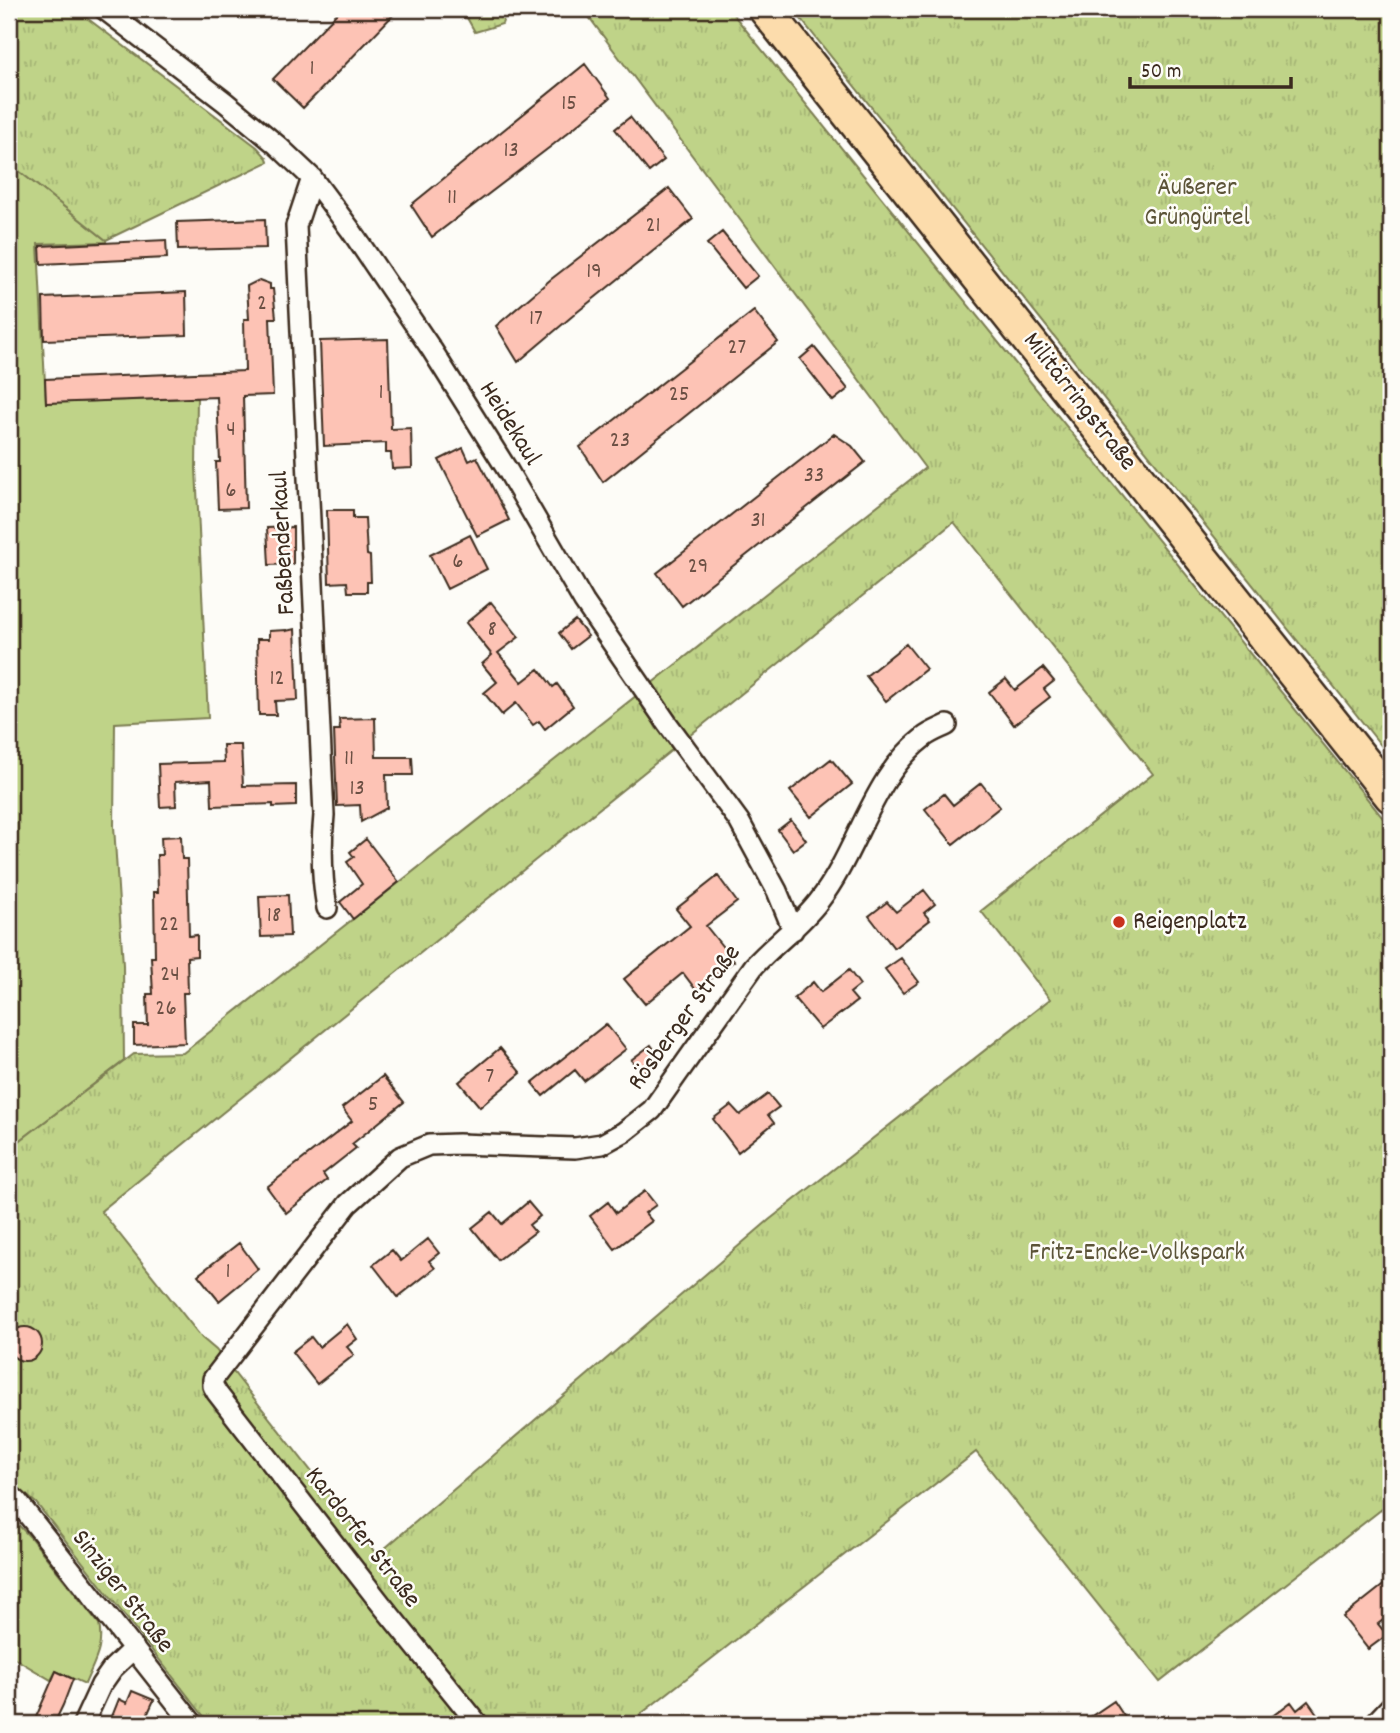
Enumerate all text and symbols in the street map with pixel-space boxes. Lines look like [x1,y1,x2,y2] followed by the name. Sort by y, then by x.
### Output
[1130,46,1292,90] scale bar
[309,53,315,86] house number: 1
[1141,58,1181,88] text: 50 m
[561,88,577,121] house number: 15
[503,135,519,168] house number: 13
[1144,170,1250,237] park label: Äußerer Grüngürtel
[447,182,457,215] house number: 11
[645,210,661,243] house number: 21
[586,256,602,289] house number: 19
[257,288,267,321] house number: 2
[529,303,543,336] house number: 17
[1013,325,1145,479] street label: Militärringstraße
[728,332,746,365] house number: 27
[469,375,549,473] street label: Heidekaul
[378,377,384,410] house number: 1
[669,379,689,412] house number: 25
[226,414,236,447] house number: 4
[610,425,630,458] house number: 23
[804,460,824,493] house number: 33
[262,470,306,616] street label: Faßbenderkaul
[225,475,237,508] house number: 6
[750,505,766,538] house number: 31
[452,546,464,579] house number: 6
[688,551,708,584] house number: 29
[487,614,497,647] house number: 8
[269,663,285,696] house number: 12
[344,743,354,776] house number: 11
[349,773,365,806] house number: 13
[267,900,281,933] house number: 18
[1133,904,1247,941] place label: Reigenplatz
[159,909,179,942] house number: 22
[1111,914,1127,930] marker: Reigenplatz
[619,937,751,1099] street label: Rösberger Straße
[160,959,180,992] house number: 24
[155,993,177,1026] house number: 26
[486,1061,494,1094] house number: 7
[368,1089,378,1122] house number: 5
[1029,1235,1245,1272] park label: Fritz-Encke-Volkspark
[225,1256,231,1289] house number: 1
[295,1460,429,1616] street label: Kardorfer Straße
[62,1522,182,1662] street label: Sinziger Straße

